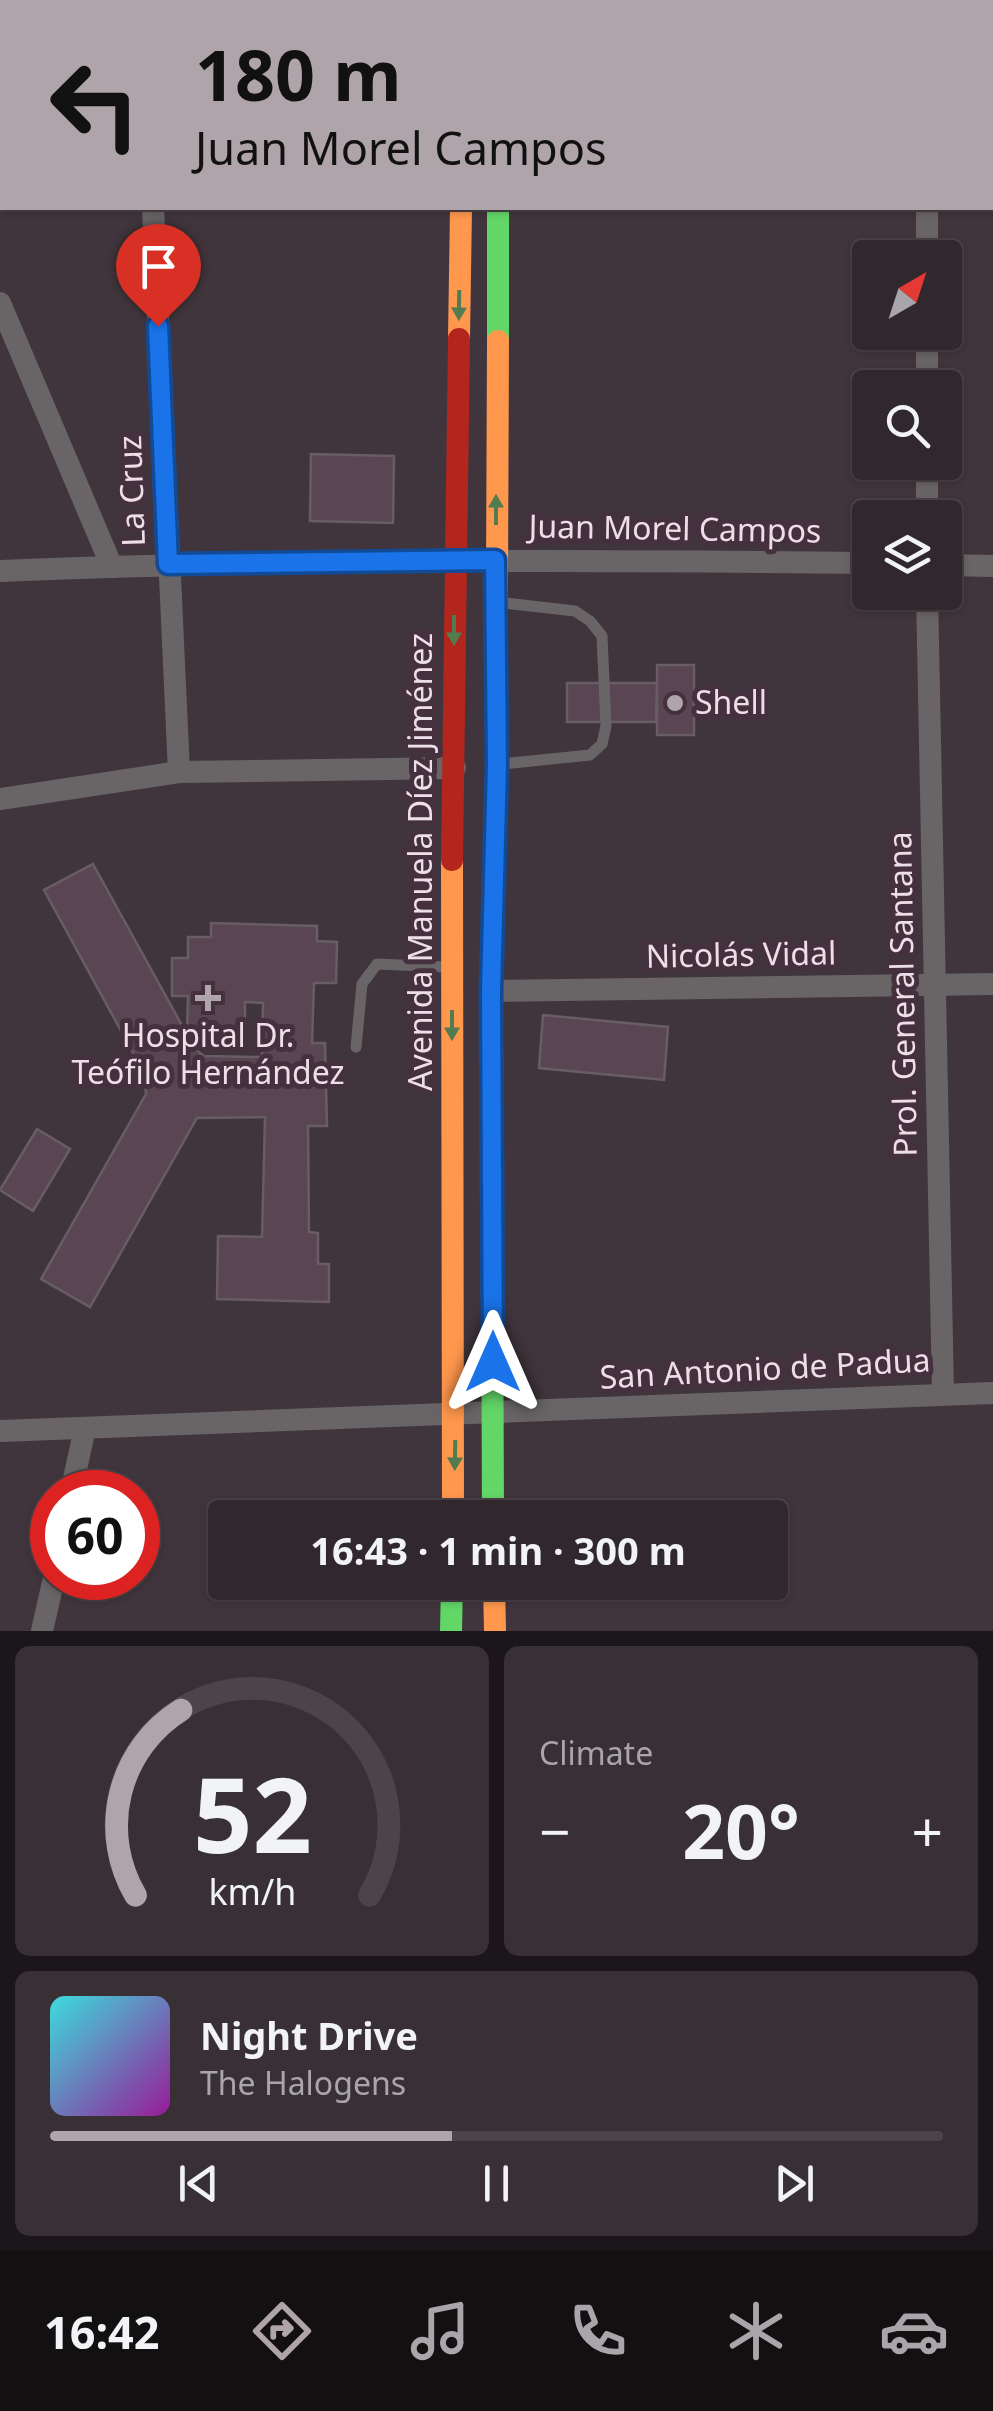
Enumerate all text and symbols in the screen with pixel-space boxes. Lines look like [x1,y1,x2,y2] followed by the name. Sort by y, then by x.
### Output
[195,26,402,122] text: 180 m
[30,40,160,170] icon: left
[195,117,606,178] text: Juan Morel Campos
[116,224,201,327] pin
[131,239,186,294] icon: arrive
[852,240,962,350] north arrow
[852,240,962,610] map controls
[451,289,467,321] one-way arrow
[852,370,962,480] button: search
[107,435,154,547] street label: La Cruz
[488,494,504,526] one-way arrow
[852,500,962,610] button: layers
[525,503,822,552] street label: Juan Morel Campos
[447,614,463,646] one-way arrow
[398,633,441,1091] street label: Avenida Manuela Díez Jiménez
[695,680,767,723] place label: Shell
[664,692,686,714] marker: Shell
[877,831,926,1157] street label: Prol. General Santana
[645,930,837,977] street label: Nicolás Vidal
[195,985,221,1011] marker: Hospital Dr. Teófilo Hernández
[444,1009,460,1041] one-way arrow
[71,1013,345,1093] place label: Hospital Dr. Teófilo Hernández
[441,1310,545,1414] position arrow
[598,1337,931,1398] street label: San Antonio de Padua
[446,1439,462,1471] one-way arrow
[30,1470,160,1600] speed limit sign: 60
[310,1524,686,1576] text: 16:43 · 1 min · 300 m
[539,1731,653,1774] text: Climate
[193,1742,311,1883] text: 52
[682,1779,800,1881] text: 20°
[539,1793,570,1868] text: −
[912,1793,943,1868] text: +
[208,1867,296,1915] text: km/h
[200,2009,418,2061] text: Night Drive
[200,2061,406,2104] text: The Halogens
[171,2156,226,2211] icon: previous
[469,2156,524,2211] icon: pause
[767,2156,822,2211] icon: next
[247,2296,317,2366] icon: directions
[405,2296,475,2366] icon: music
[563,2296,633,2366] icon: phone
[721,2296,791,2366] icon: climate
[879,2296,949,2366] icon: car
[44,2301,160,2362] text: 16:42

